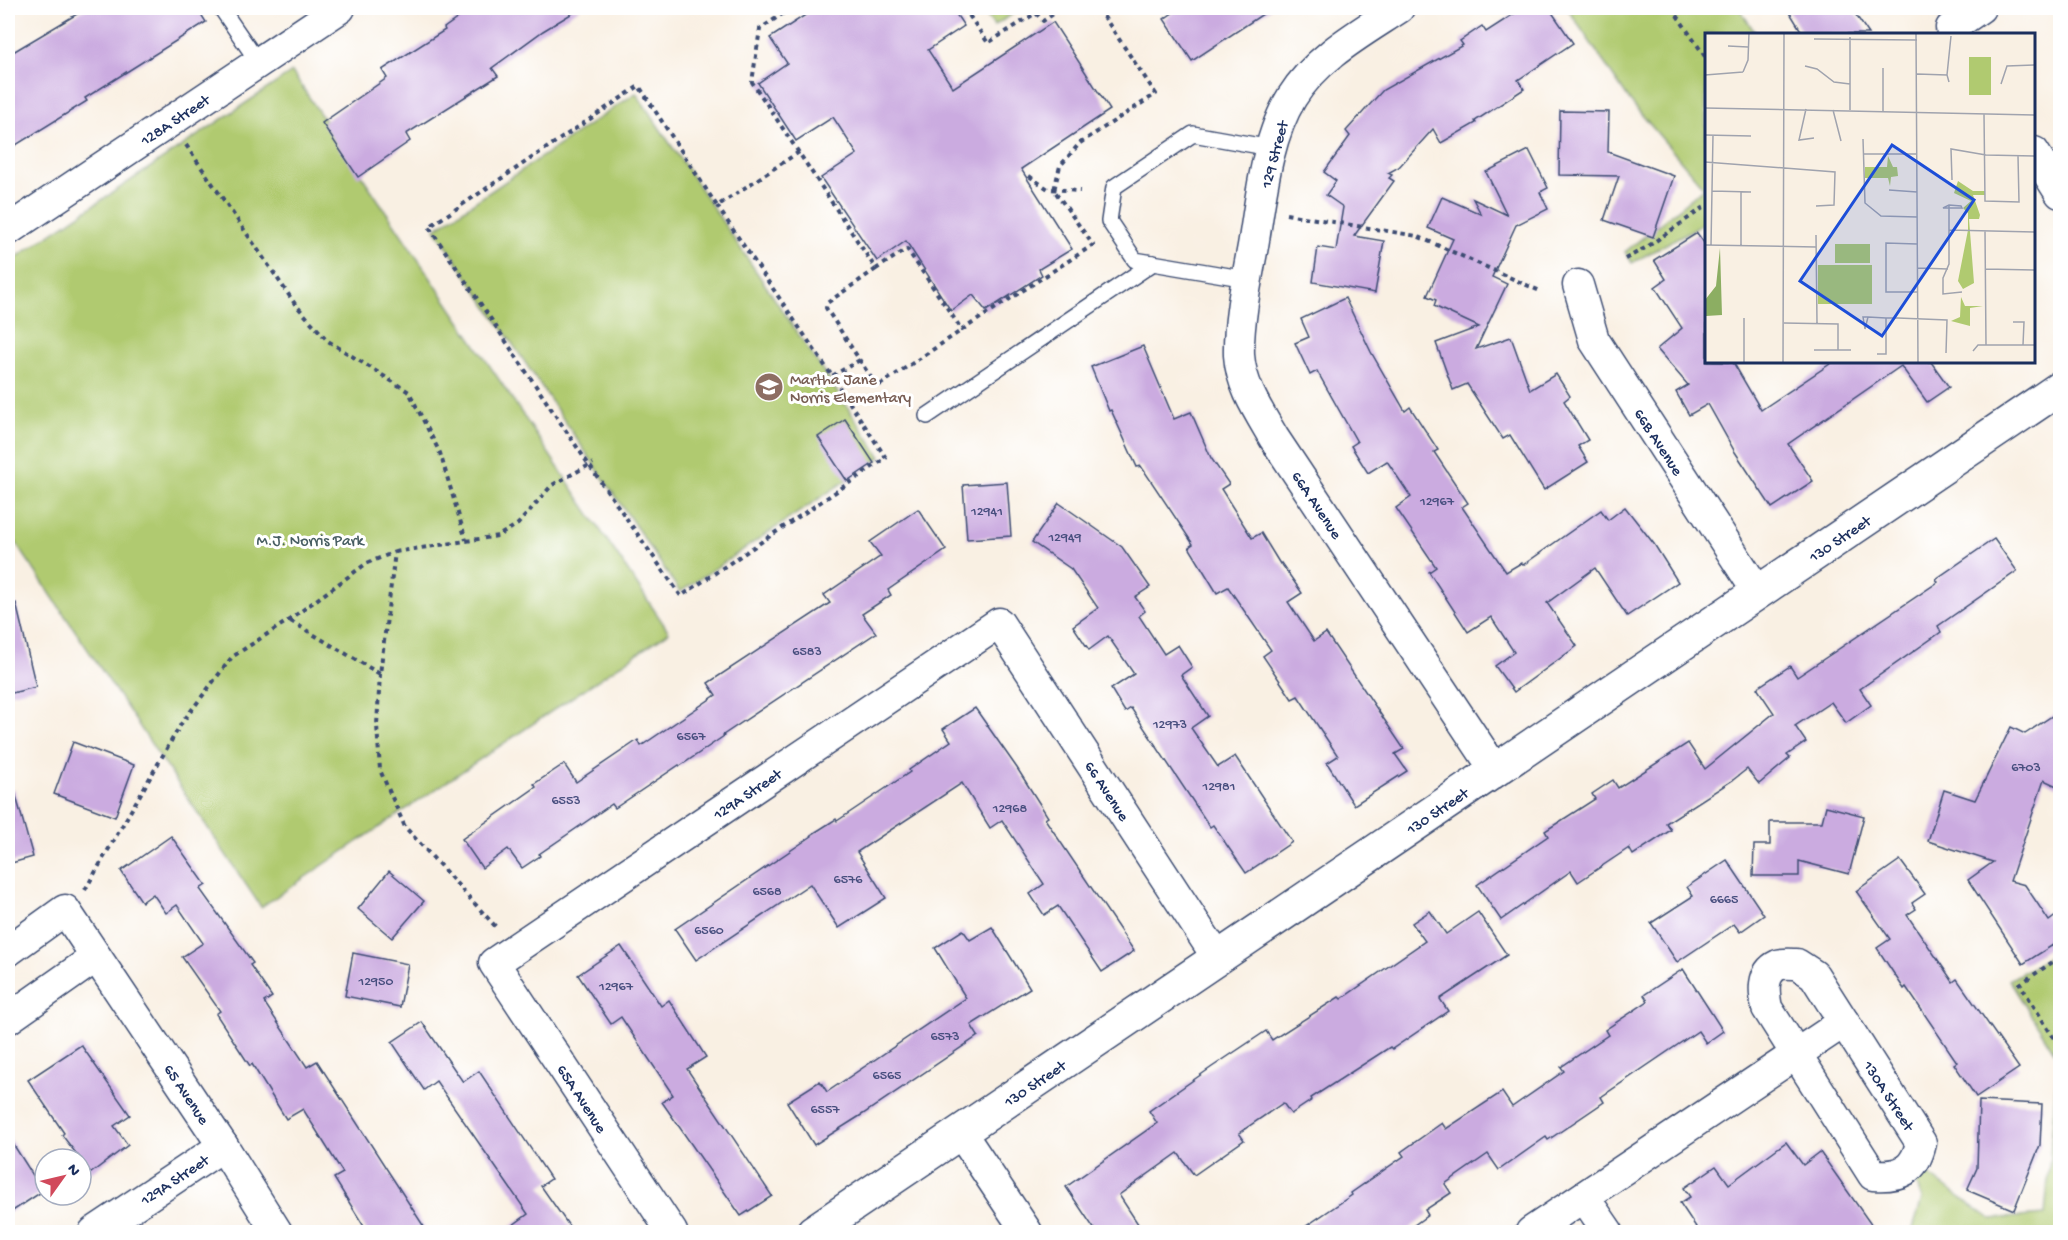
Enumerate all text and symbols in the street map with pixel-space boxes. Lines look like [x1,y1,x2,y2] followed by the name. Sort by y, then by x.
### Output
[1705,33,2035,363] inset map
[137,91,216,152] street label: 128A Street
[1258,118,1295,192] street label: 129 Street
[753,371,785,403] school or university icon: Martha Jane Norris Elementary
[790,372,911,409] place label: Martha Jane Norris Elementary
[1628,406,1686,481] street label: 66B Avenue
[1286,469,1345,544] street label: 66A Avenue
[1419,494,1455,511] house number: 12967
[970,504,1003,521] house number: 12941
[1806,512,1877,569] street label: 130 Street
[1047,530,1082,547] house number: 12949
[256,533,365,552] park label: M.J. Norris Park
[792,644,822,661] house number: 6583
[1152,717,1187,734] house number: 12973
[677,729,706,746] house number: 6567
[1079,758,1132,826] street label: 66 Avenue
[2011,760,2041,777] house number: 6703
[710,765,787,826] street label: 129A Street
[1202,779,1235,796] house number: 12981
[1403,784,1474,841] street label: 130 Street
[551,793,581,810] house number: 6553
[992,801,1027,818] house number: 12968
[834,872,863,889] house number: 6576
[752,884,782,901] house number: 6568
[1710,892,1738,909] house number: 6665
[694,923,724,940] house number: 6560
[358,974,393,991] house number: 12950
[598,979,634,996] house number: 12967
[930,1029,960,1046] house number: 6573
[1001,1057,1072,1113] street label: 130 Street
[1857,1057,1918,1137] street label: 130A Street
[158,1062,212,1130] street label: 65 Avenue
[551,1062,610,1138] street label: 65A Avenue
[873,1068,901,1085] house number: 6565
[810,1102,840,1119] house number: 6557
[33,1147,93,1207] north arrow
[137,1151,215,1212] street label: 129A Street
[62,1161,84,1181] text: N

